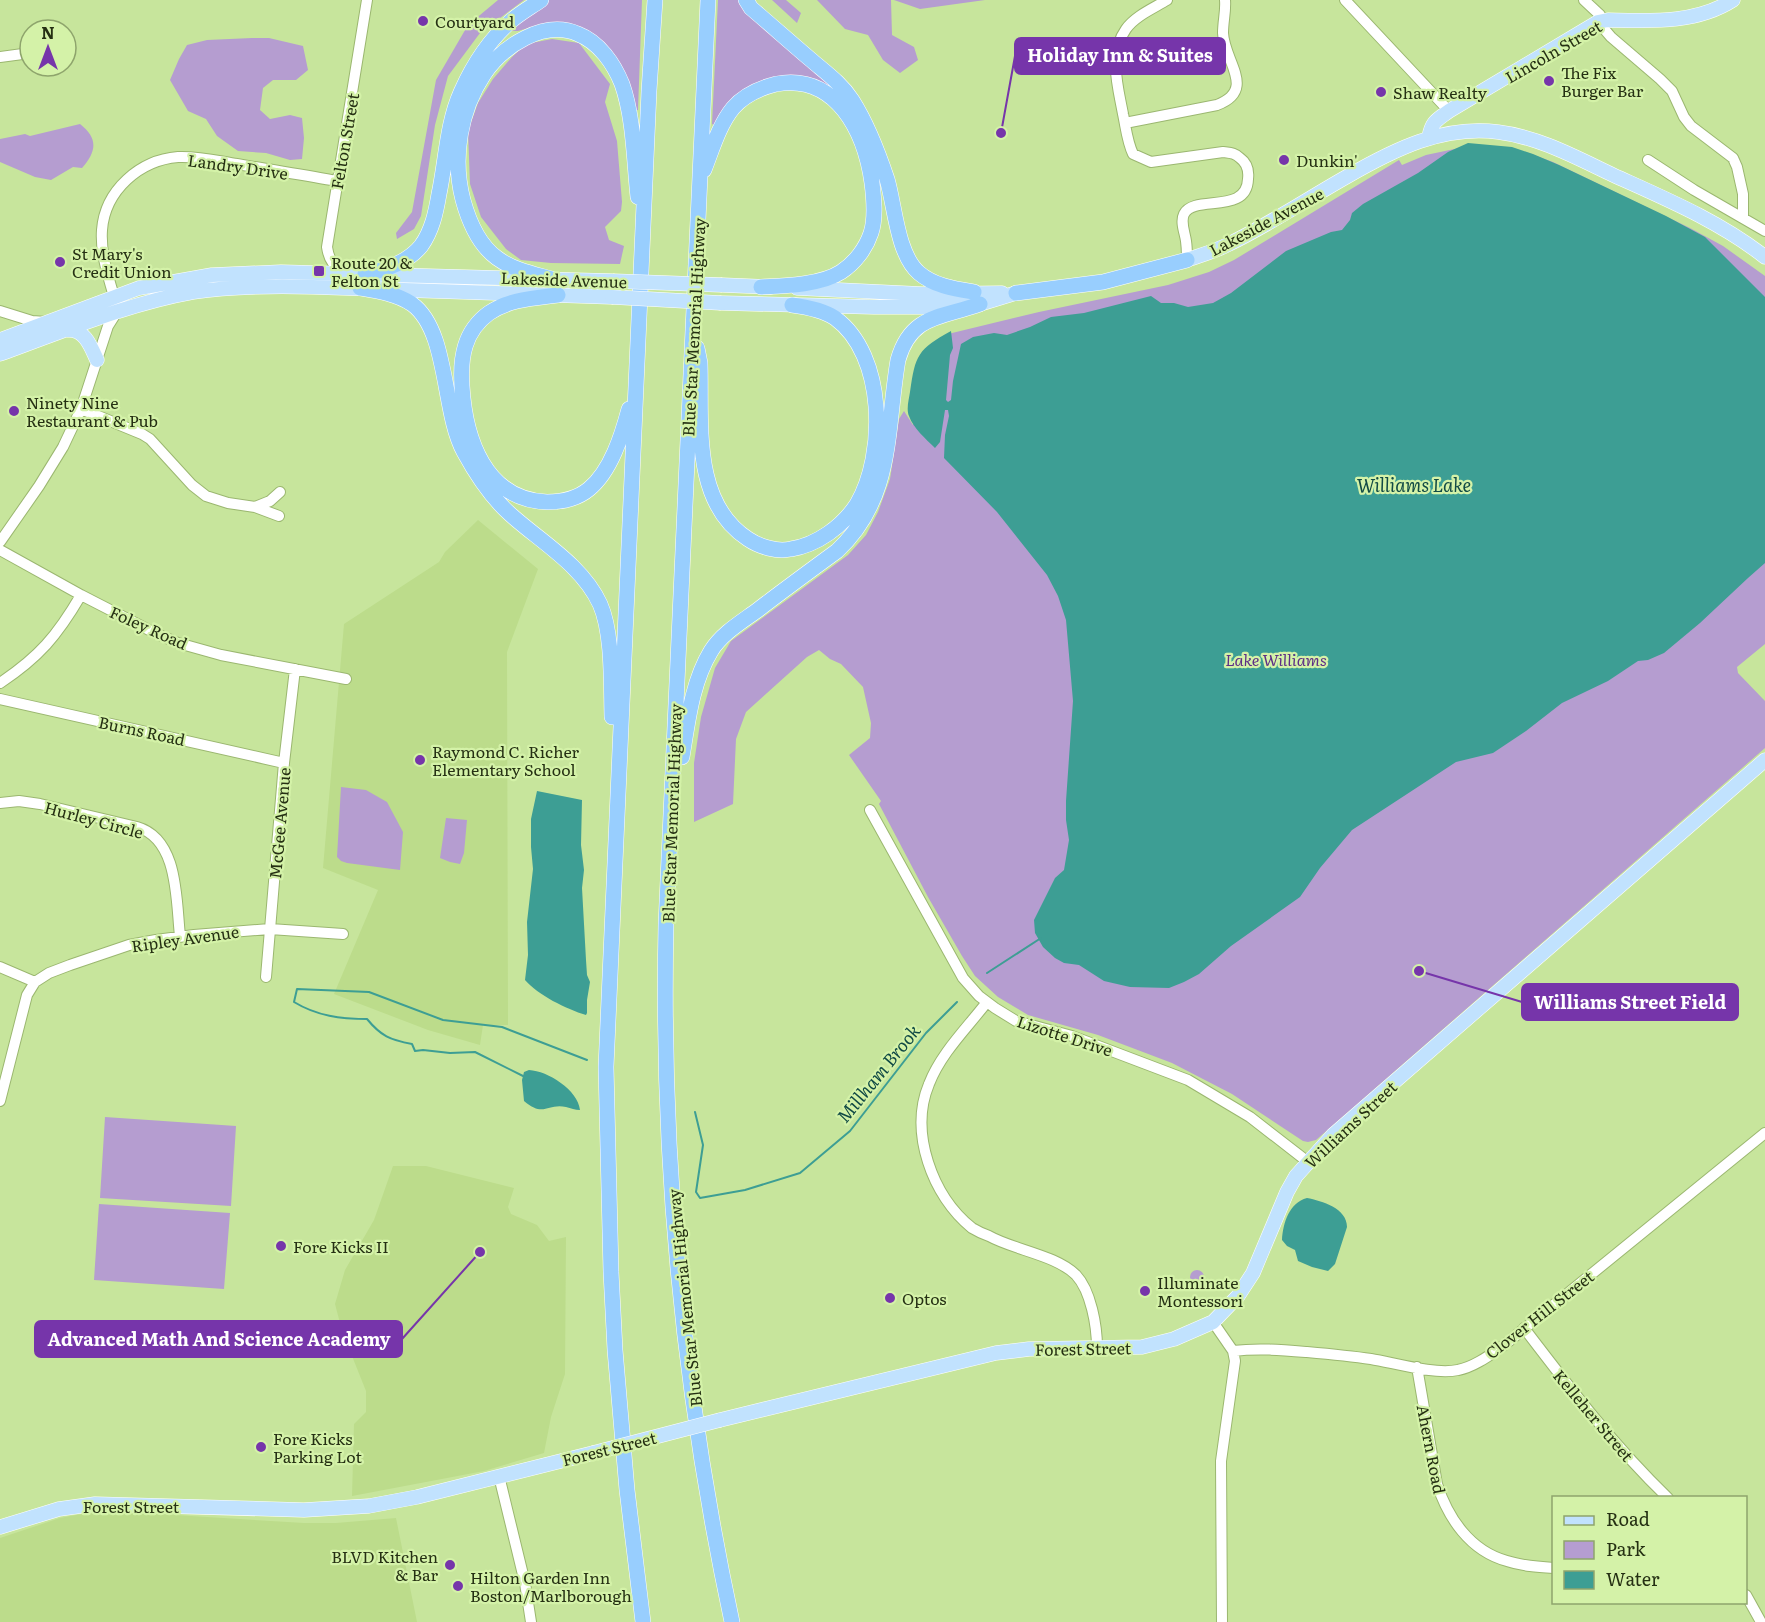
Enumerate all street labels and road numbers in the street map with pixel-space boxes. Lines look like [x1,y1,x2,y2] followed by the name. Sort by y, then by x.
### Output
[1500,13,1606,88] street label: Lincoln Street
[324,90,364,191] street label: Felton Street
[186,147,290,185] street label: Landry Drive
[1205,181,1327,261] street label: Lakeside Avenue
[675,216,711,437] street label: Blue Star Memorial Highway
[500,265,628,293] street label: Lakeside Avenue
[106,599,192,655] street label: Foley Road
[655,702,687,923] street label: Blue Star Memorial Highway
[96,709,188,751] street label: Burns Road
[262,766,296,880] street label: McGee Avenue
[42,794,146,844] street label: Hurley Circle
[130,919,240,957] street label: Ripley Avenue
[1014,1008,1116,1062] street label: Lizotte Drive
[1298,1074,1402,1173] street label: Williams Street
[661,1187,707,1408] street label: Blue Star Memorial Highway
[1480,1264,1599,1364] street label: Clover Hill Street
[1035,1335,1132,1361] street label: Forest Street
[1548,1364,1640,1467] street label: Kelleher Street
[1412,1402,1452,1496] street label: Ahern Road
[559,1425,659,1471] street label: Forest Street
[83,1494,180,1518] street label: Forest Street

